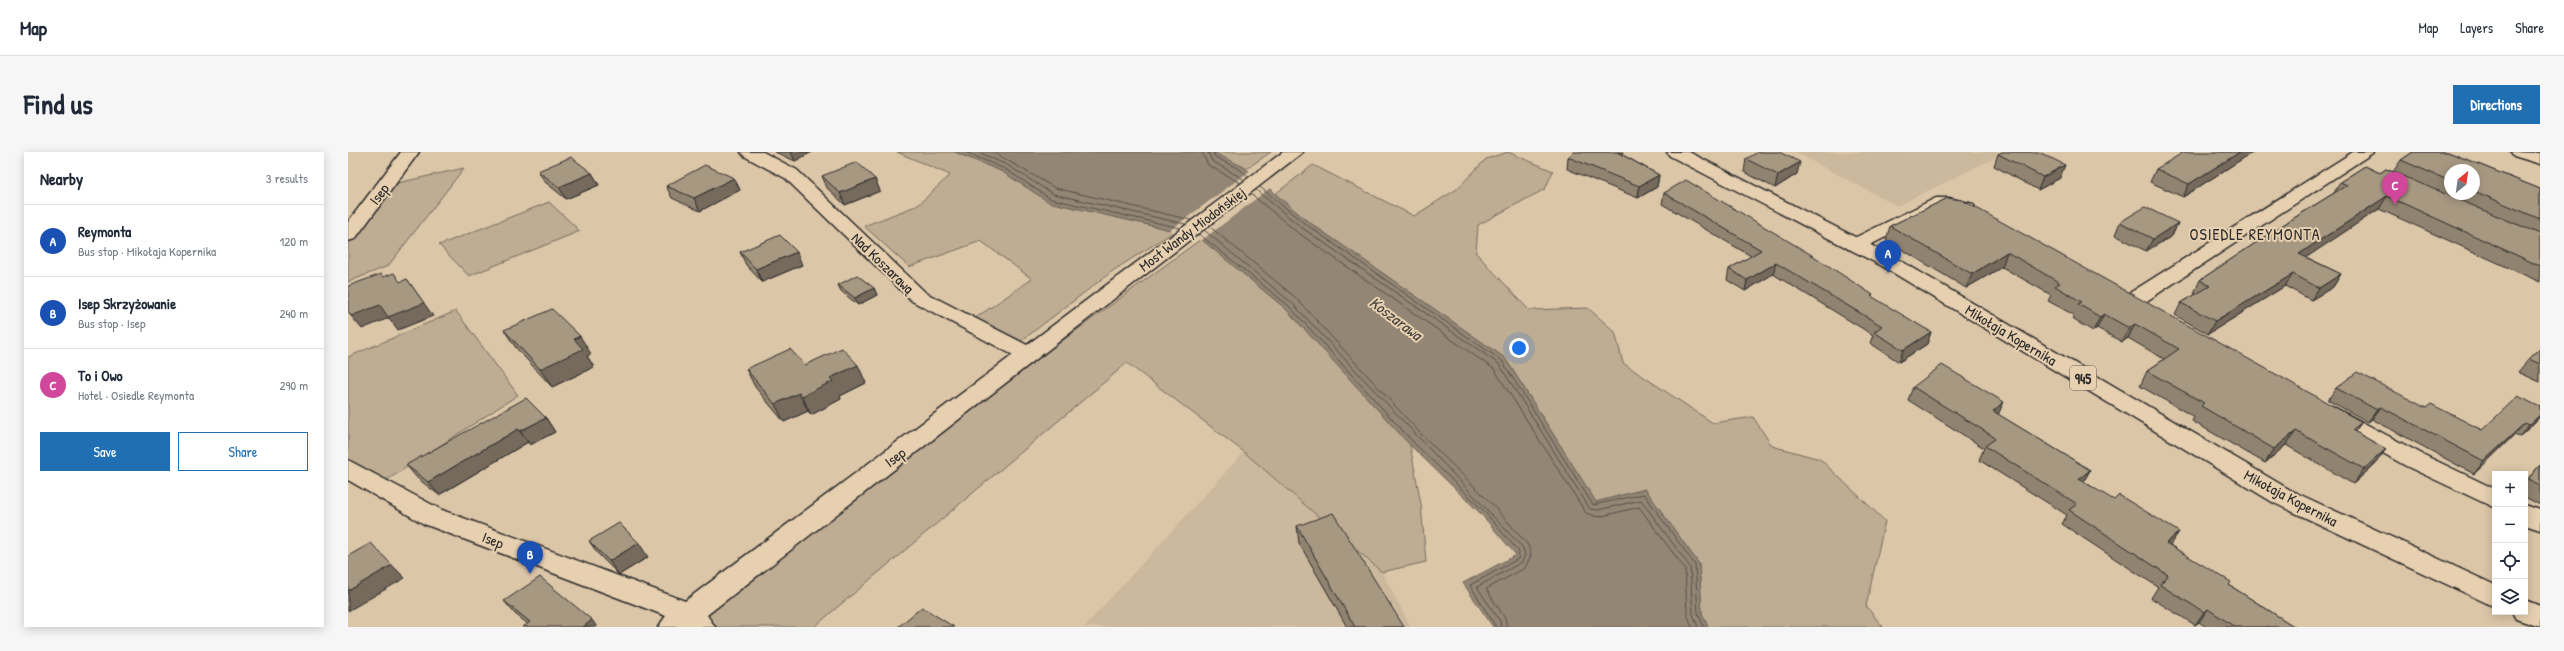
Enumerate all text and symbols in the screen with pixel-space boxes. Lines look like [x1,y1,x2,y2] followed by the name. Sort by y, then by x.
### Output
[20,15,47,41] text: Map
[2418,18,2438,37] text: Map
[2460,18,2493,37] text: Layers
[2515,18,2544,37] text: Share
[24,85,93,123] text: Find us
[2453,85,2540,124] button: Directions
[2444,164,2480,200] north arrow
[40,167,83,190] text: Nearby
[266,169,308,187] text: 3 results
[2382,172,2408,205] pin: C
[364,179,394,209] street label: Isep
[1134,182,1250,276] street label: Most Wandy Miodońskiej
[78,221,131,242] text: Reymonta
[2189,223,2321,245] district label: OSIEDLE REYMONTA
[847,228,920,299] street label: Nad Koszarawą
[50,232,56,250] text: A
[280,232,308,250] text: 120 m
[1875,240,1901,273] pin: A
[78,242,216,260] text: Bus stop · Mikołaja Kopernika
[1365,291,1428,346] water label: Koszarawa
[78,293,176,314] text: Isep Skrzyżowanie
[1961,299,2061,371] street label: Mikołaja Kopernika
[50,304,56,322] text: B
[279,304,308,322] text: 240 m
[78,314,145,332] text: Bus stop · Isep
[1509,338,1529,358] your location
[78,365,123,386] text: To i Owo
[2070,366,2096,390] road number: 945
[49,376,57,394] text: C
[279,376,308,394] text: 290 m
[78,386,194,404] text: Hotel · Osiedle Reymonta
[40,432,170,471] button: Save
[178,432,308,471] button: Share
[880,442,910,472] street label: Isep
[2240,464,2342,532] street label: Mikołaja Kopernika
[2492,471,2528,615] map controls
[2492,471,2528,507] button: +
[2492,507,2528,543] button: −
[479,526,507,554] street label: Isep
[517,541,543,574] pin: B
[2492,543,2528,579] button: locate
[2492,579,2528,615] button: layers

